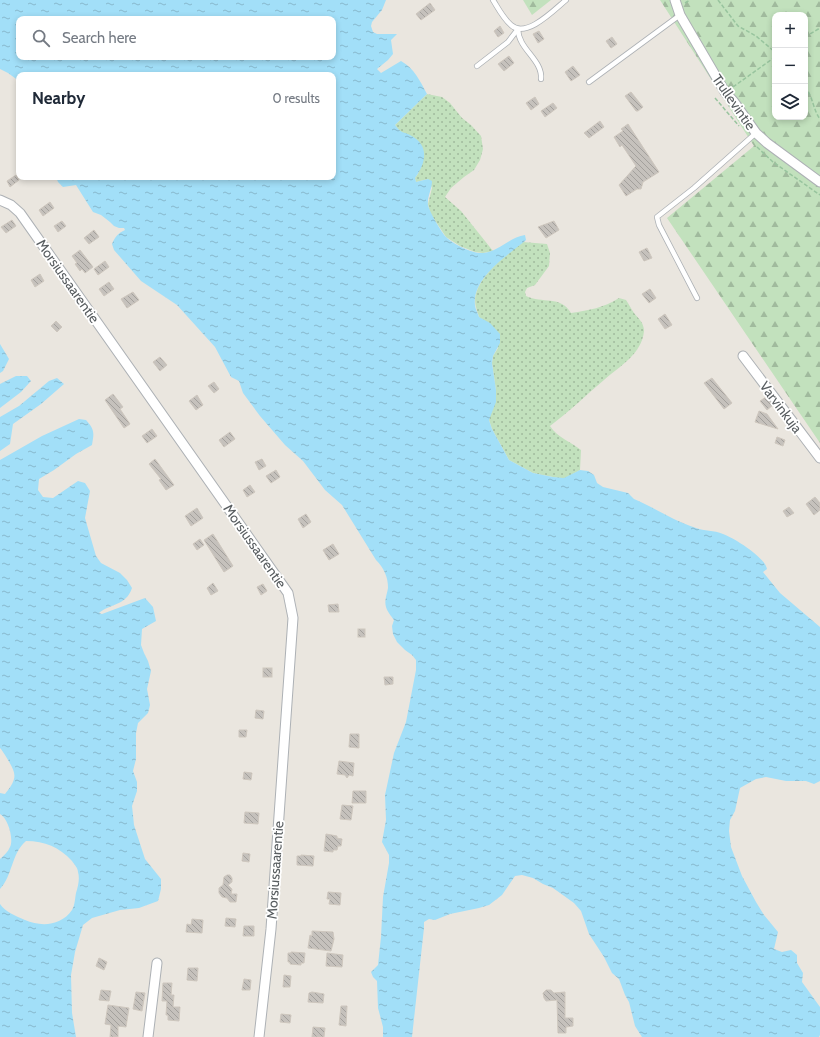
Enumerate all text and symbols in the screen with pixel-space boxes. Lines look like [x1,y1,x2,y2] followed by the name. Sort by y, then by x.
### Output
[772,12,808,120] map controls
[772,12,808,48] button: +
[16,16,336,60] search box
[30,27,52,49] icon: search
[62,29,137,47] text: Search here
[772,48,808,84] button: −
[708,71,760,133] street label: Trullevintie
[772,84,808,120] button: layers
[32,88,85,108] text: Nearby
[272,90,320,106] text: 0 results
[32,236,104,326] street label: Morsiussaarentie
[756,378,806,437] street label: Varvinkuja
[219,501,291,591] street label: Morsiussaarentie
[263,820,287,920] street label: Morsiussaarentie

